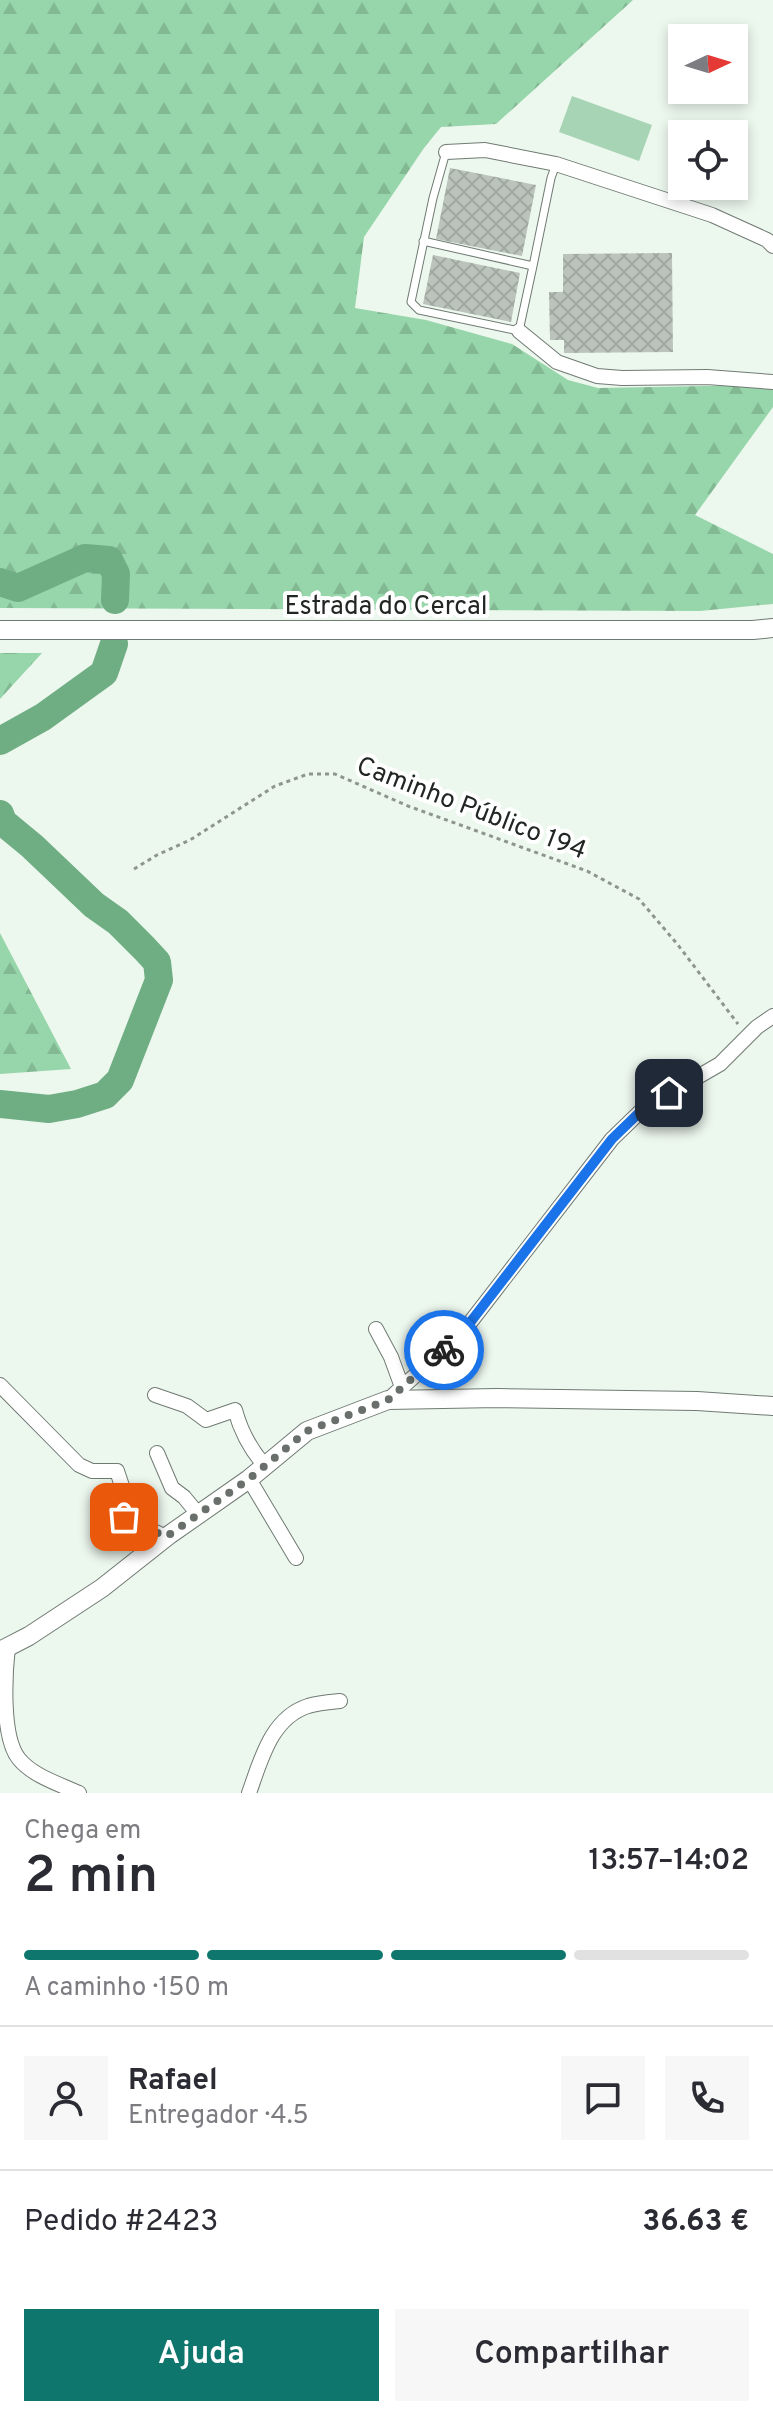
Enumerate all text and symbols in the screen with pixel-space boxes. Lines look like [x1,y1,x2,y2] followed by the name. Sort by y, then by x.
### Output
[668,24,748,104] north arrow
[668,24,748,200] map controls
[668,120,748,200] button: locate
[284,591,488,624] street label: Estrada do Cercal
[351,750,591,868] street label: Caminho Público 194
[635,1059,703,1127] pin
[647,1071,691,1115] icon: home
[404,1310,484,1390] courier
[422,1328,466,1372] icon: bike
[90,1483,158,1551] pin
[102,1495,146,1539] icon: bag
[24,1815,141,1848] text: Chega em
[589,1843,749,1880] text: 13:57–14:02
[24,1845,158,1911] text: 2 min
[24,1972,229,2005] text: A caminho · 150 m
[24,2056,108,2140] button: person
[561,2056,645,2140] button: chat
[665,2056,749,2140] button: phone
[128,2063,218,2100] text: Rafael
[128,2100,309,2133] text: Entregador · 4.5
[24,2204,218,2241] text: Pedido #2423
[642,2204,749,2241] text: 36.63 €
[24,2309,379,2401] button: Ajuda
[395,2309,749,2401] button: Compartilhar

